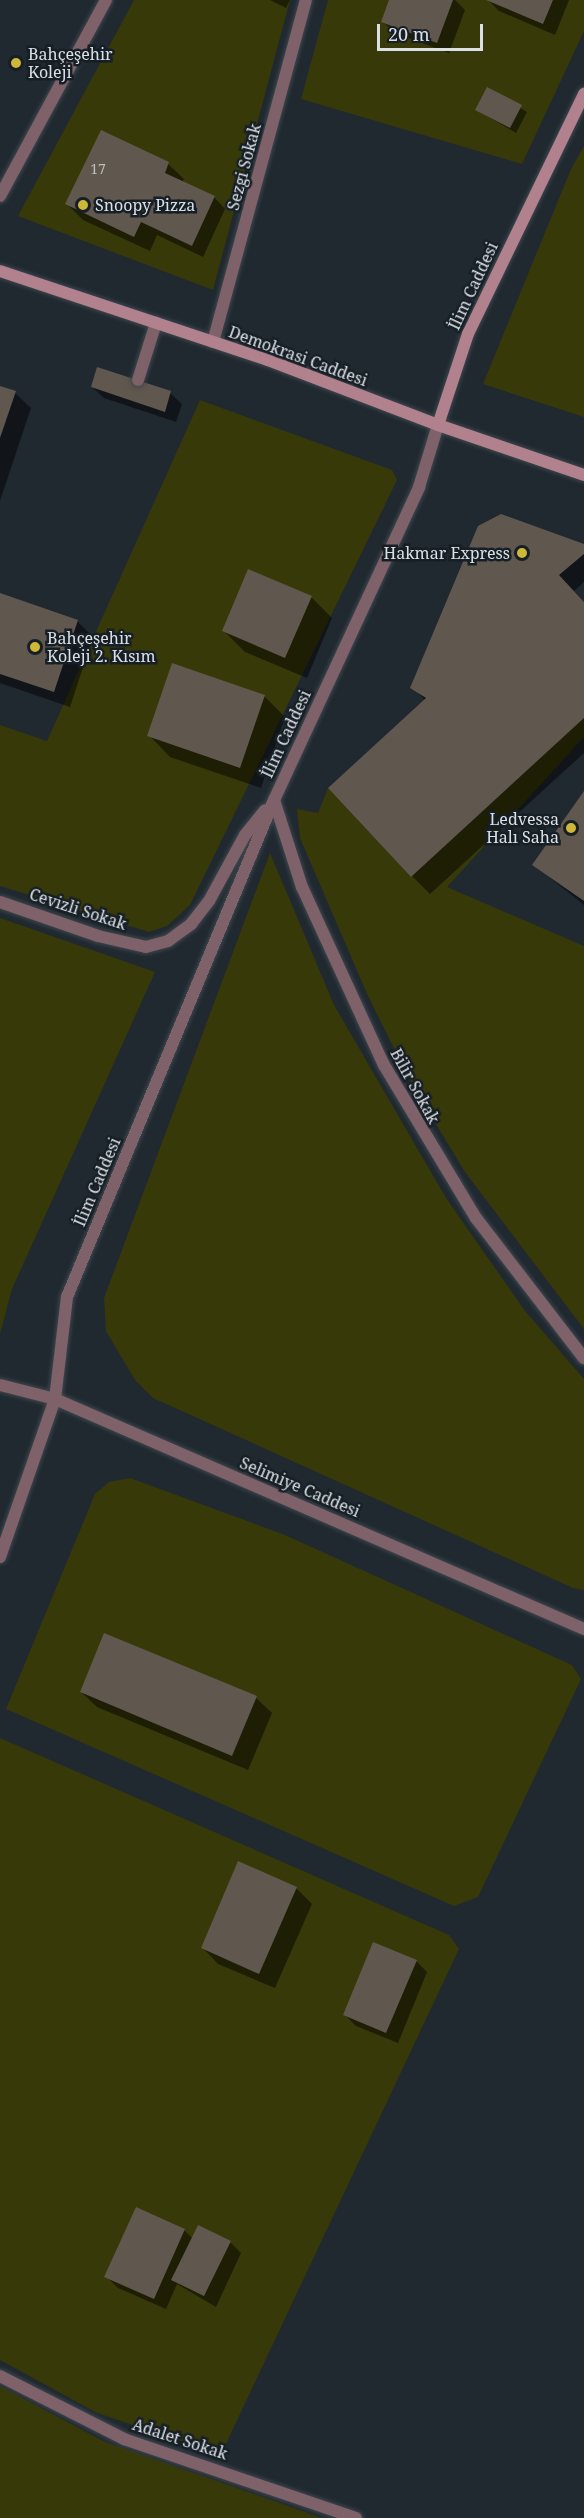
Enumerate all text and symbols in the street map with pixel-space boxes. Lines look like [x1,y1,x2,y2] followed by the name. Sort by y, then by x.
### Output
[380,12,486,50] scale bar
[388,22,430,46] text: 20 m
[28,44,113,82] place label: Bahçeşehir Koleji
[9,56,23,70] marker: Bahçeşehir Koleji
[223,122,265,212] street label: Sezgi Sokak
[90,161,106,177] house number: 17
[95,195,195,215] place label: Snoopy Pizza
[76,198,90,212] marker: Snoopy Pizza
[444,239,502,333] street label: İlim Caddesi
[226,322,370,390] street label: Demokrasi Caddesi
[384,543,510,563] place label: Hakmar Express
[515,546,529,560] marker: Hakmar Express
[47,628,156,666] place label: Bahçeşehir Koleji 2. Kısım
[28,640,42,654] marker: Bahçeşehir Koleji 2. Kısım
[257,687,315,781] street label: İlim Caddesi
[486,809,559,847] place label: Ledvessa Halı Saha
[564,821,578,835] marker: Ledvessa Halı Saha
[27,884,129,934] street label: Cevizli Sokak
[386,1045,444,1127] street label: Bilir Sokak
[70,1135,124,1229] street label: İlim Caddesi
[237,1453,363,1521] street label: Selimiye Caddesi
[130,2415,230,2463] street label: Adalet Sokak

